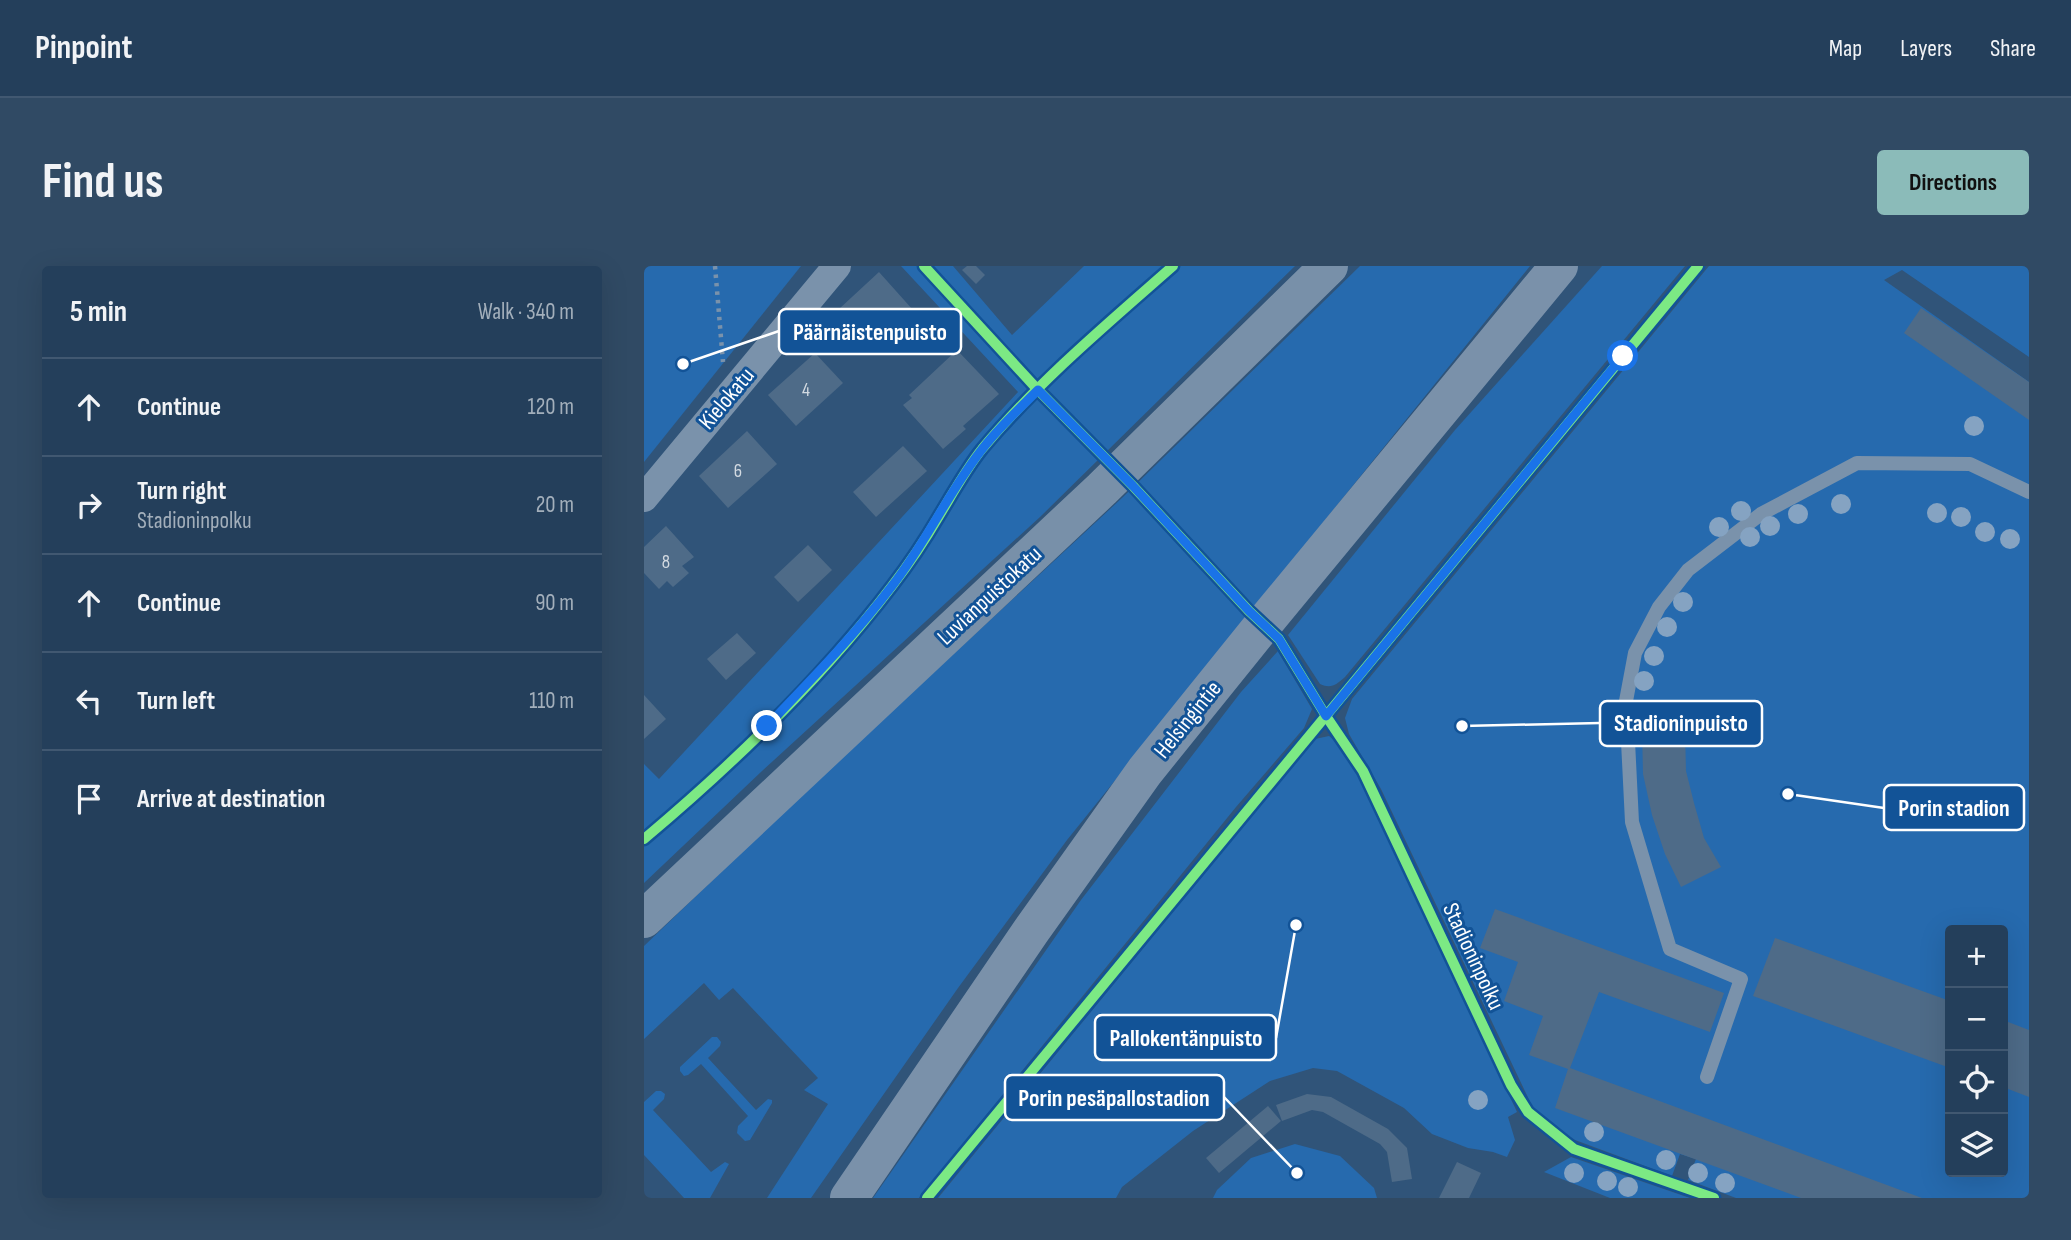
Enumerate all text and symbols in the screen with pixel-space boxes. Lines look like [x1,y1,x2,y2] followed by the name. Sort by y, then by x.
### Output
[35,28,132,68] text: Pinpoint
[1829,34,1862,63] text: Map
[1900,34,1952,63] text: Layers
[1990,34,2036,63] text: Share
[1877,150,2029,215] button: Directions
[42,153,164,212] text: Find us
[70,294,127,330] text: 5 min
[478,298,574,326] text: Walk · 340 m
[779,309,961,354] callout: Päärnäistenpuisto
[793,318,947,347] text: Päärnäistenpuisto
[1607,340,1638,371] route start
[693,362,761,435] street label: Kielokatu
[802,379,810,402] house number: 4
[70,388,108,426] icon: ahead
[137,392,221,423] text: Continue
[528,393,574,421] text: 120 m
[734,460,742,483] house number: 6
[137,476,226,507] text: Turn right
[70,486,108,524] icon: right
[536,491,574,519] text: 20 m
[137,507,252,535] text: Stadioninpolku
[932,540,1048,651] street label: Luvianpuistokatu
[662,551,670,574] house number: 8
[70,584,108,622] icon: ahead
[137,588,221,619] text: Continue
[535,589,574,617] text: 90 m
[1148,675,1227,764] street label: Helsingintie
[70,682,108,720] icon: left
[137,686,215,717] text: Turn left
[529,687,574,715] text: 110 m
[1600,701,1762,746] callout: Stadioninpuisto
[1614,709,1748,738] text: Stadioninpuisto
[751,710,782,741] route end
[70,780,108,818] icon: arrive
[137,784,325,815] text: Arrive at destination
[1884,785,2024,830] callout: Porin stadion
[1898,794,2010,823] text: Porin stadion
[1436,899,1510,1014] street label: Stadioninpolku
[1945,925,2008,1177] map controls
[1945,925,2008,988] button: +
[1945,988,2008,1051] button: −
[1095,1015,1276,1060] callout: Pallokentänpuisto
[1110,1024,1262,1053] text: Pallokentänpuisto
[1945,1051,2008,1114] button: locate
[1005,1075,1224,1120] callout: Porin pesäpallostadion
[1018,1084,1210,1113] text: Porin pesäpallostadion
[1945,1114,2008,1177] button: layers

